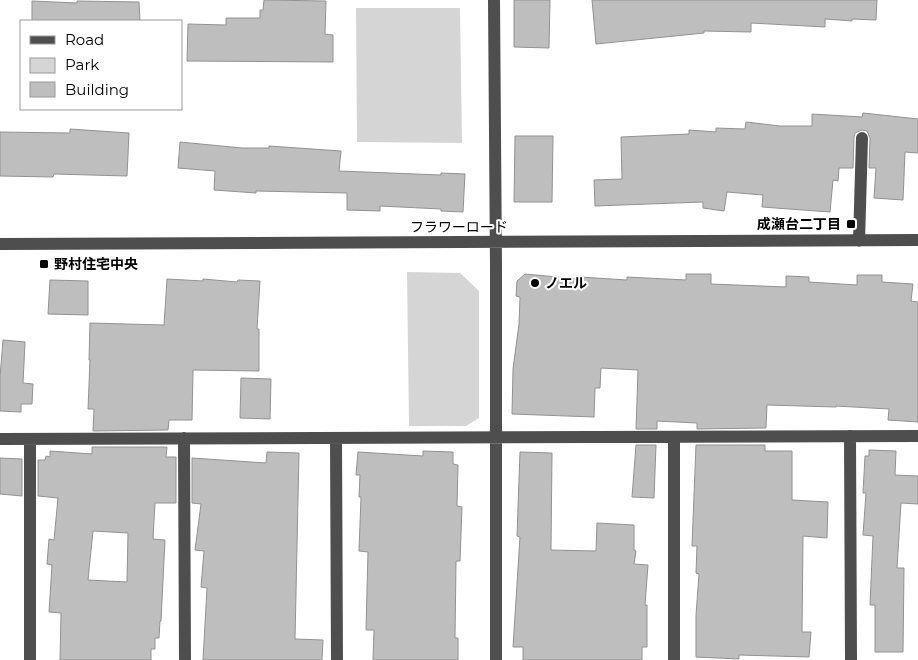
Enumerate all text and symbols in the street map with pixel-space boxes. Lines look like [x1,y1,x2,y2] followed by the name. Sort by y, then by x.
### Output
[20,20,182,110] legend
[65,30,104,49] text: Road
[65,55,99,74] text: Park
[65,80,129,99] text: Building
[757,215,841,233] place label: 成瀬台二丁目
[410,218,508,236] street label: フラワーロード
[845,218,857,230] marker: 成瀬台二丁目
[54,255,138,273] place label: 野村住宅中央
[38,258,50,270] marker: 野村住宅中央
[545,274,587,292] place label: ノエル
[529,277,541,289] marker: ノエル

